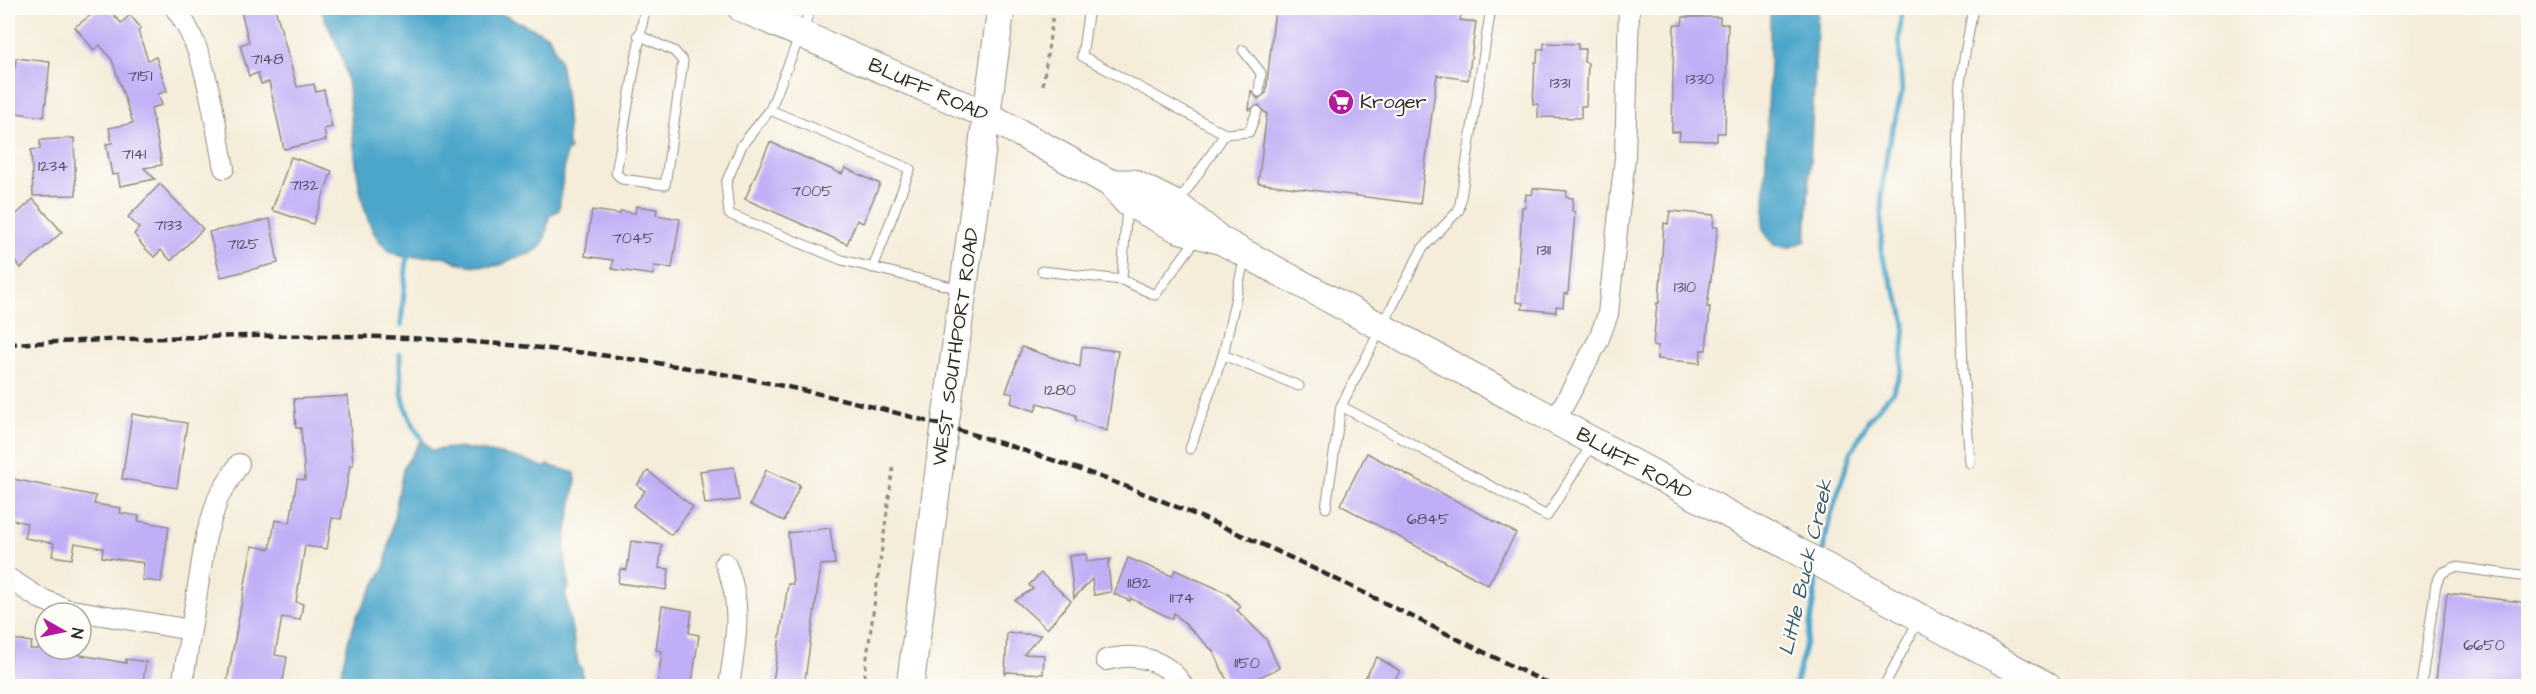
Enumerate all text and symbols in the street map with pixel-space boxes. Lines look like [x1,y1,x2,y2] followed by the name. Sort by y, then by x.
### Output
[250,48,284,70] house number: 7148
[864,51,992,129] street label: BLUFF ROAD
[127,65,153,87] house number: 7151
[1686,68,1714,90] house number: 1330
[1550,72,1570,94] house number: 1331
[1326,87,1356,117] supermarket icon: Kroger
[1360,88,1427,117] place label: Kroger
[122,143,146,165] house number: 7141
[38,155,68,177] house number: 1234
[289,174,319,196] house number: 7132
[791,180,833,202] house number: 7005
[154,214,182,236] house number: 7133
[925,226,987,468] street label: WEST SOUTHPORT ROAD
[612,227,655,249] house number: 7045
[227,233,260,255] house number: 7125
[1537,239,1551,261] house number: 1311
[1674,276,1696,298] house number: 1310
[1044,379,1076,401] house number: 1280
[1571,421,1697,507] street label: BLUFF ROAD
[1772,475,1841,658] water label: Little Buck Creek
[1407,508,1450,530] house number: 6845
[1127,572,1151,594] house number: 1182
[1170,587,1195,609] house number: 1174
[33,601,93,661] north arrow
[65,627,88,640] text: N
[2463,634,2505,656] house number: 6650
[1234,652,1260,674] house number: 1150

